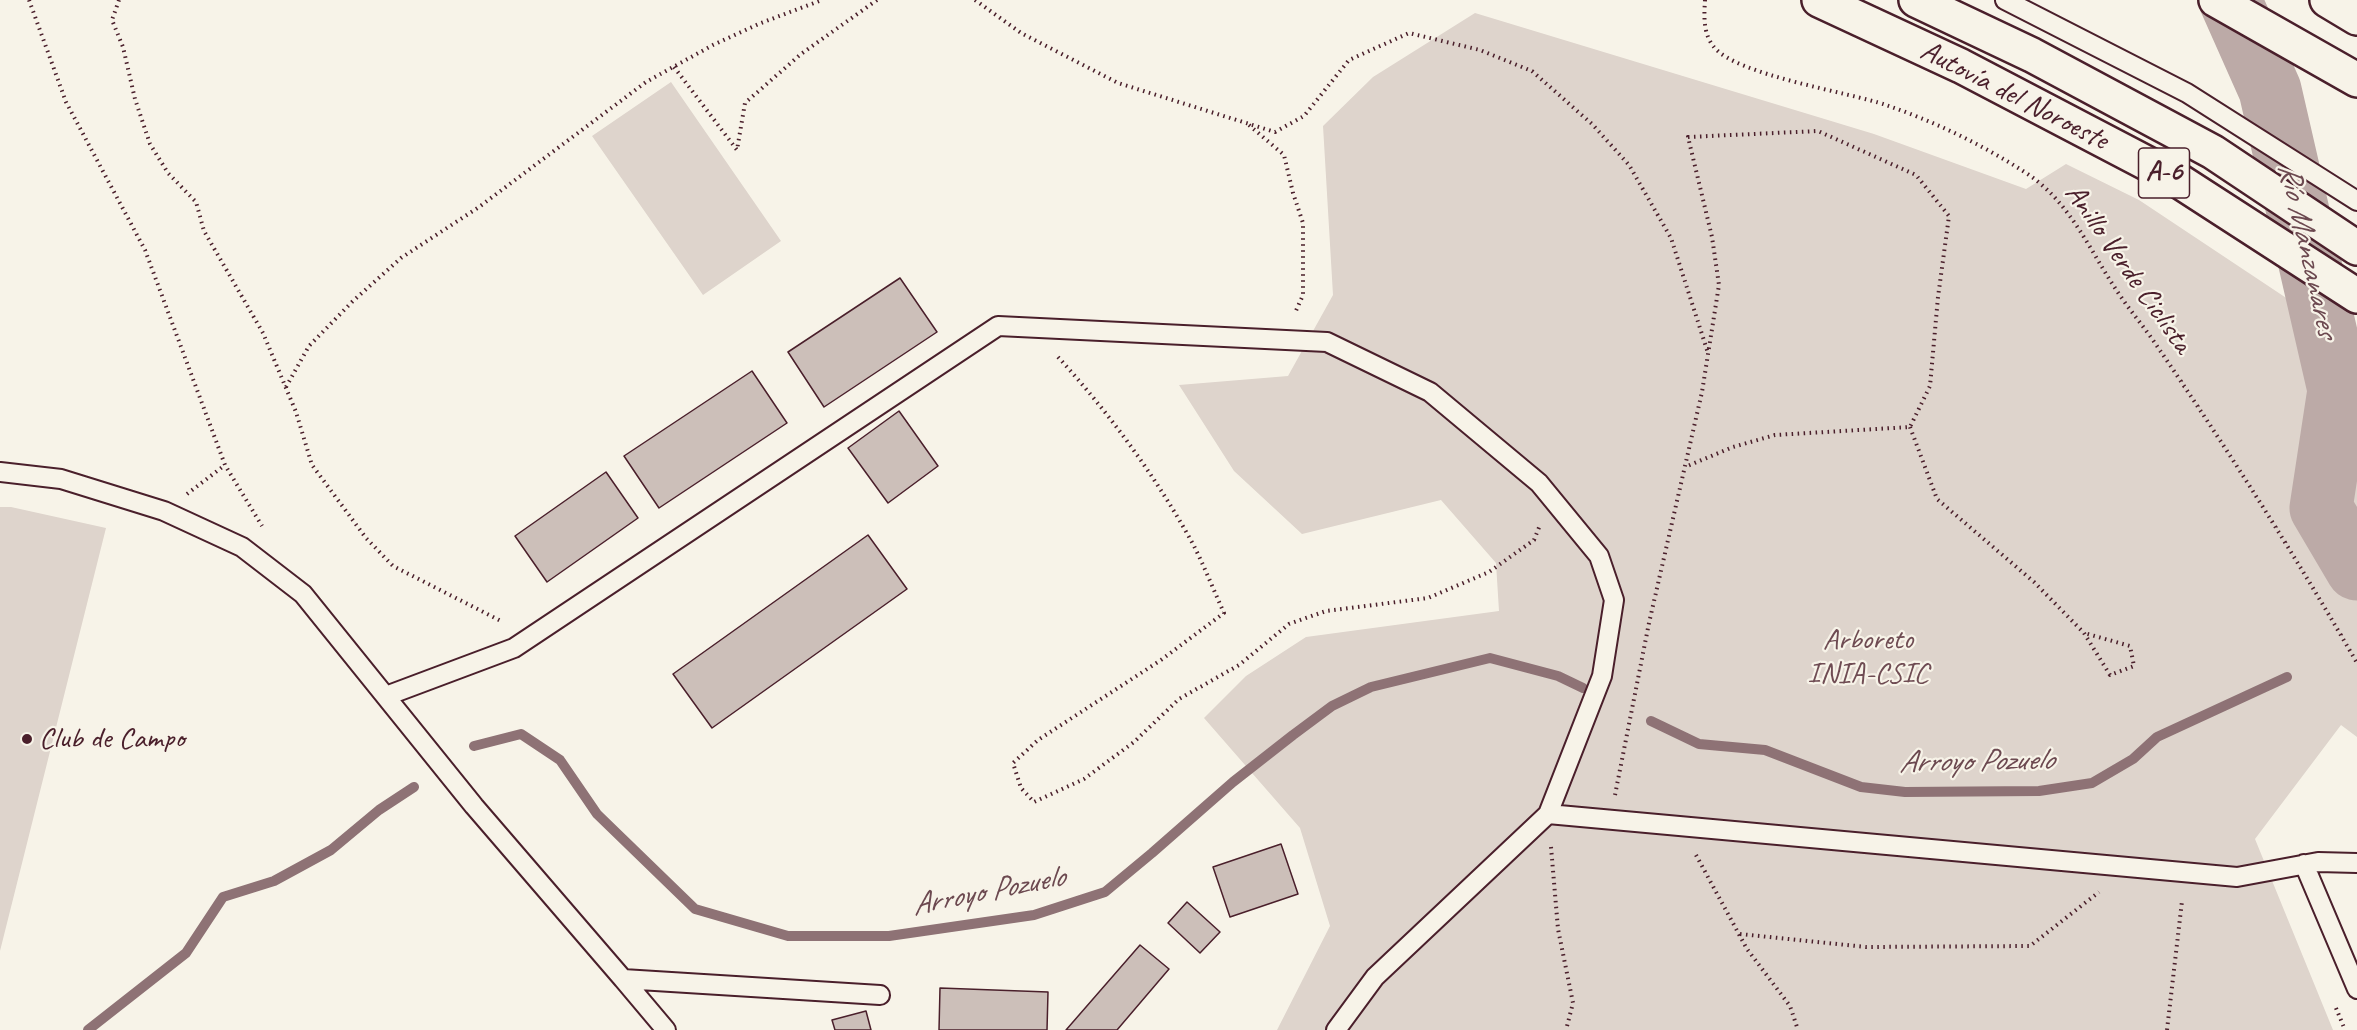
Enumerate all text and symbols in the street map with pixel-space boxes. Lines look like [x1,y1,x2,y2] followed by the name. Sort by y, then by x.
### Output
[1914,33,2114,159] street label: Autovía del Noroeste
[2138,148,2190,198] road number: A-6
[2268,159,2346,341] water label: Río Manzanares
[2056,177,2200,361] street label: Anillo Verde Ciclista
[1807,622,1929,692] park label: Arboreto INIA-CSIC
[39,721,185,757] place label: Club de Campo
[20,732,34,746] marker: Club de Campo
[1899,741,2053,783] water label: Arroyo Pozuelo
[909,858,1067,926] water label: Arroyo Pozuelo

